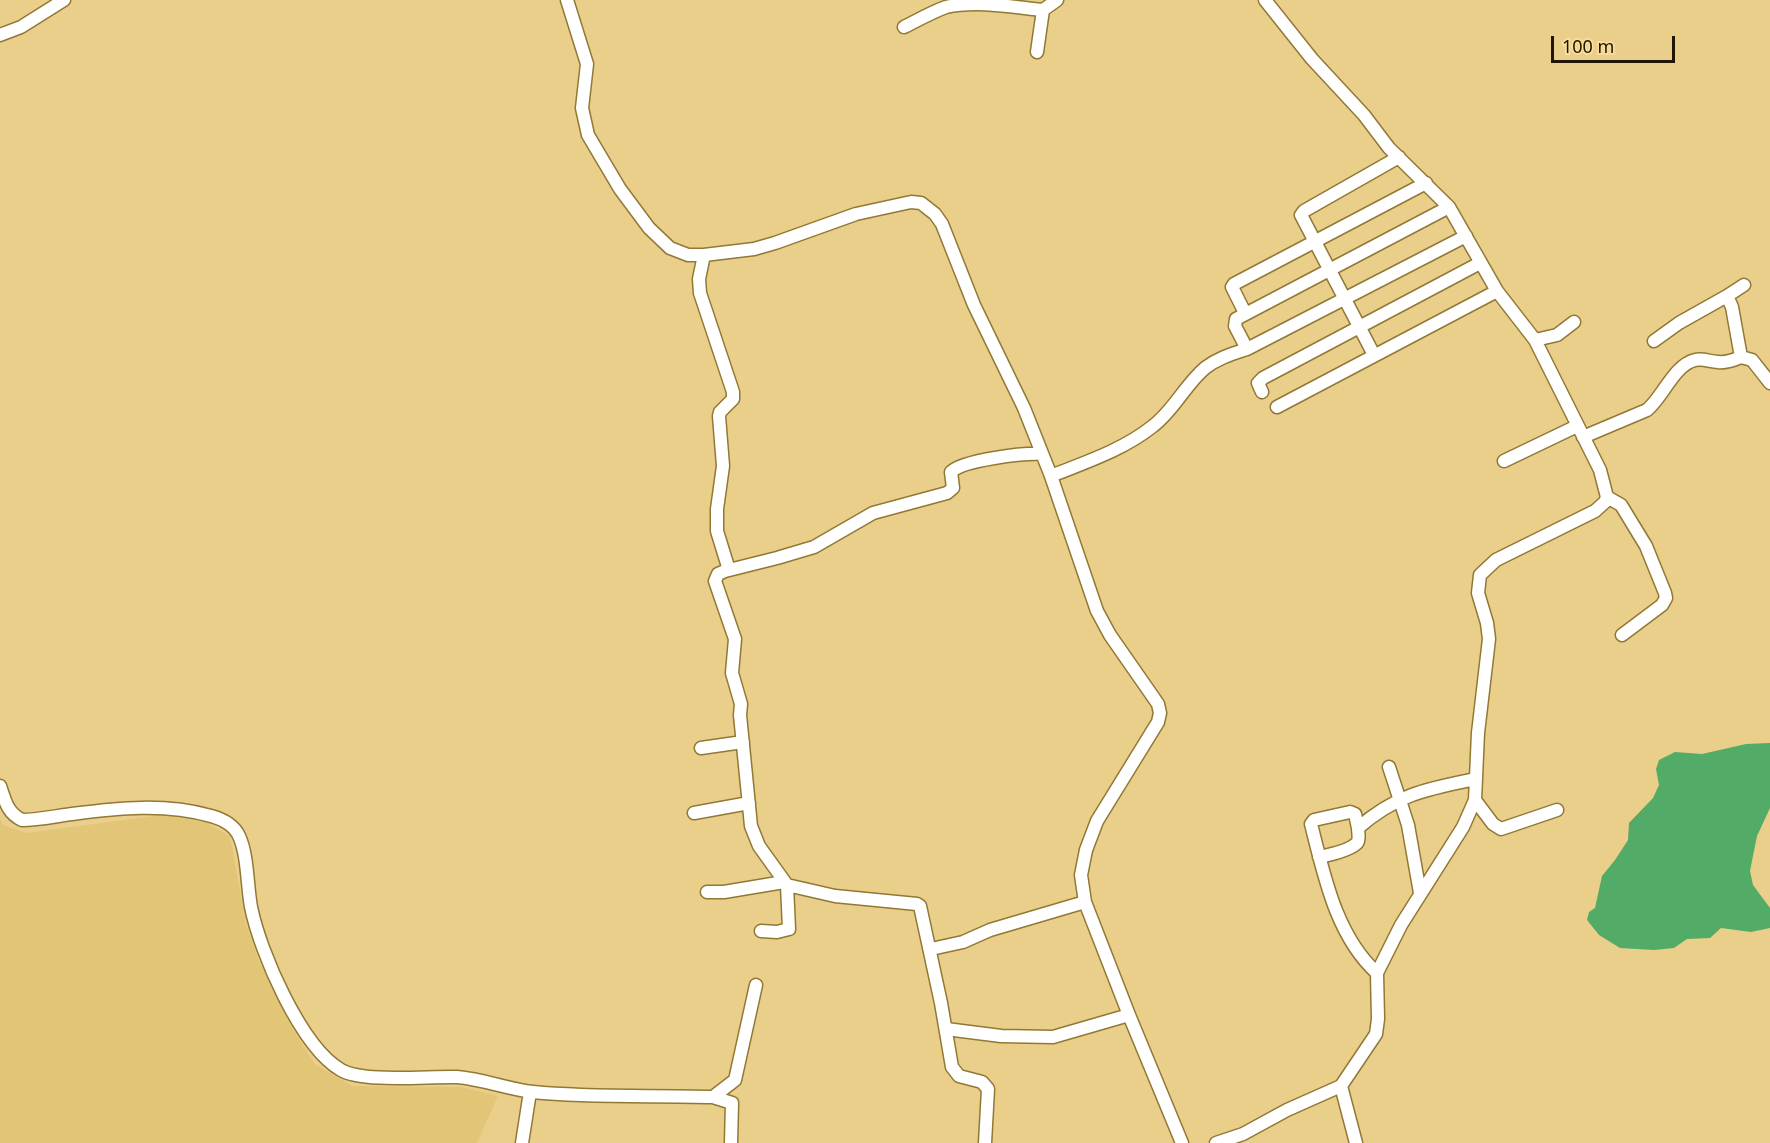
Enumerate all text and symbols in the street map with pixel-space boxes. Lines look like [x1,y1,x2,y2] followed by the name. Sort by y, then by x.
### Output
[1554,24,1678,62] scale bar
[1562,34,1614,58] text: 100 m

